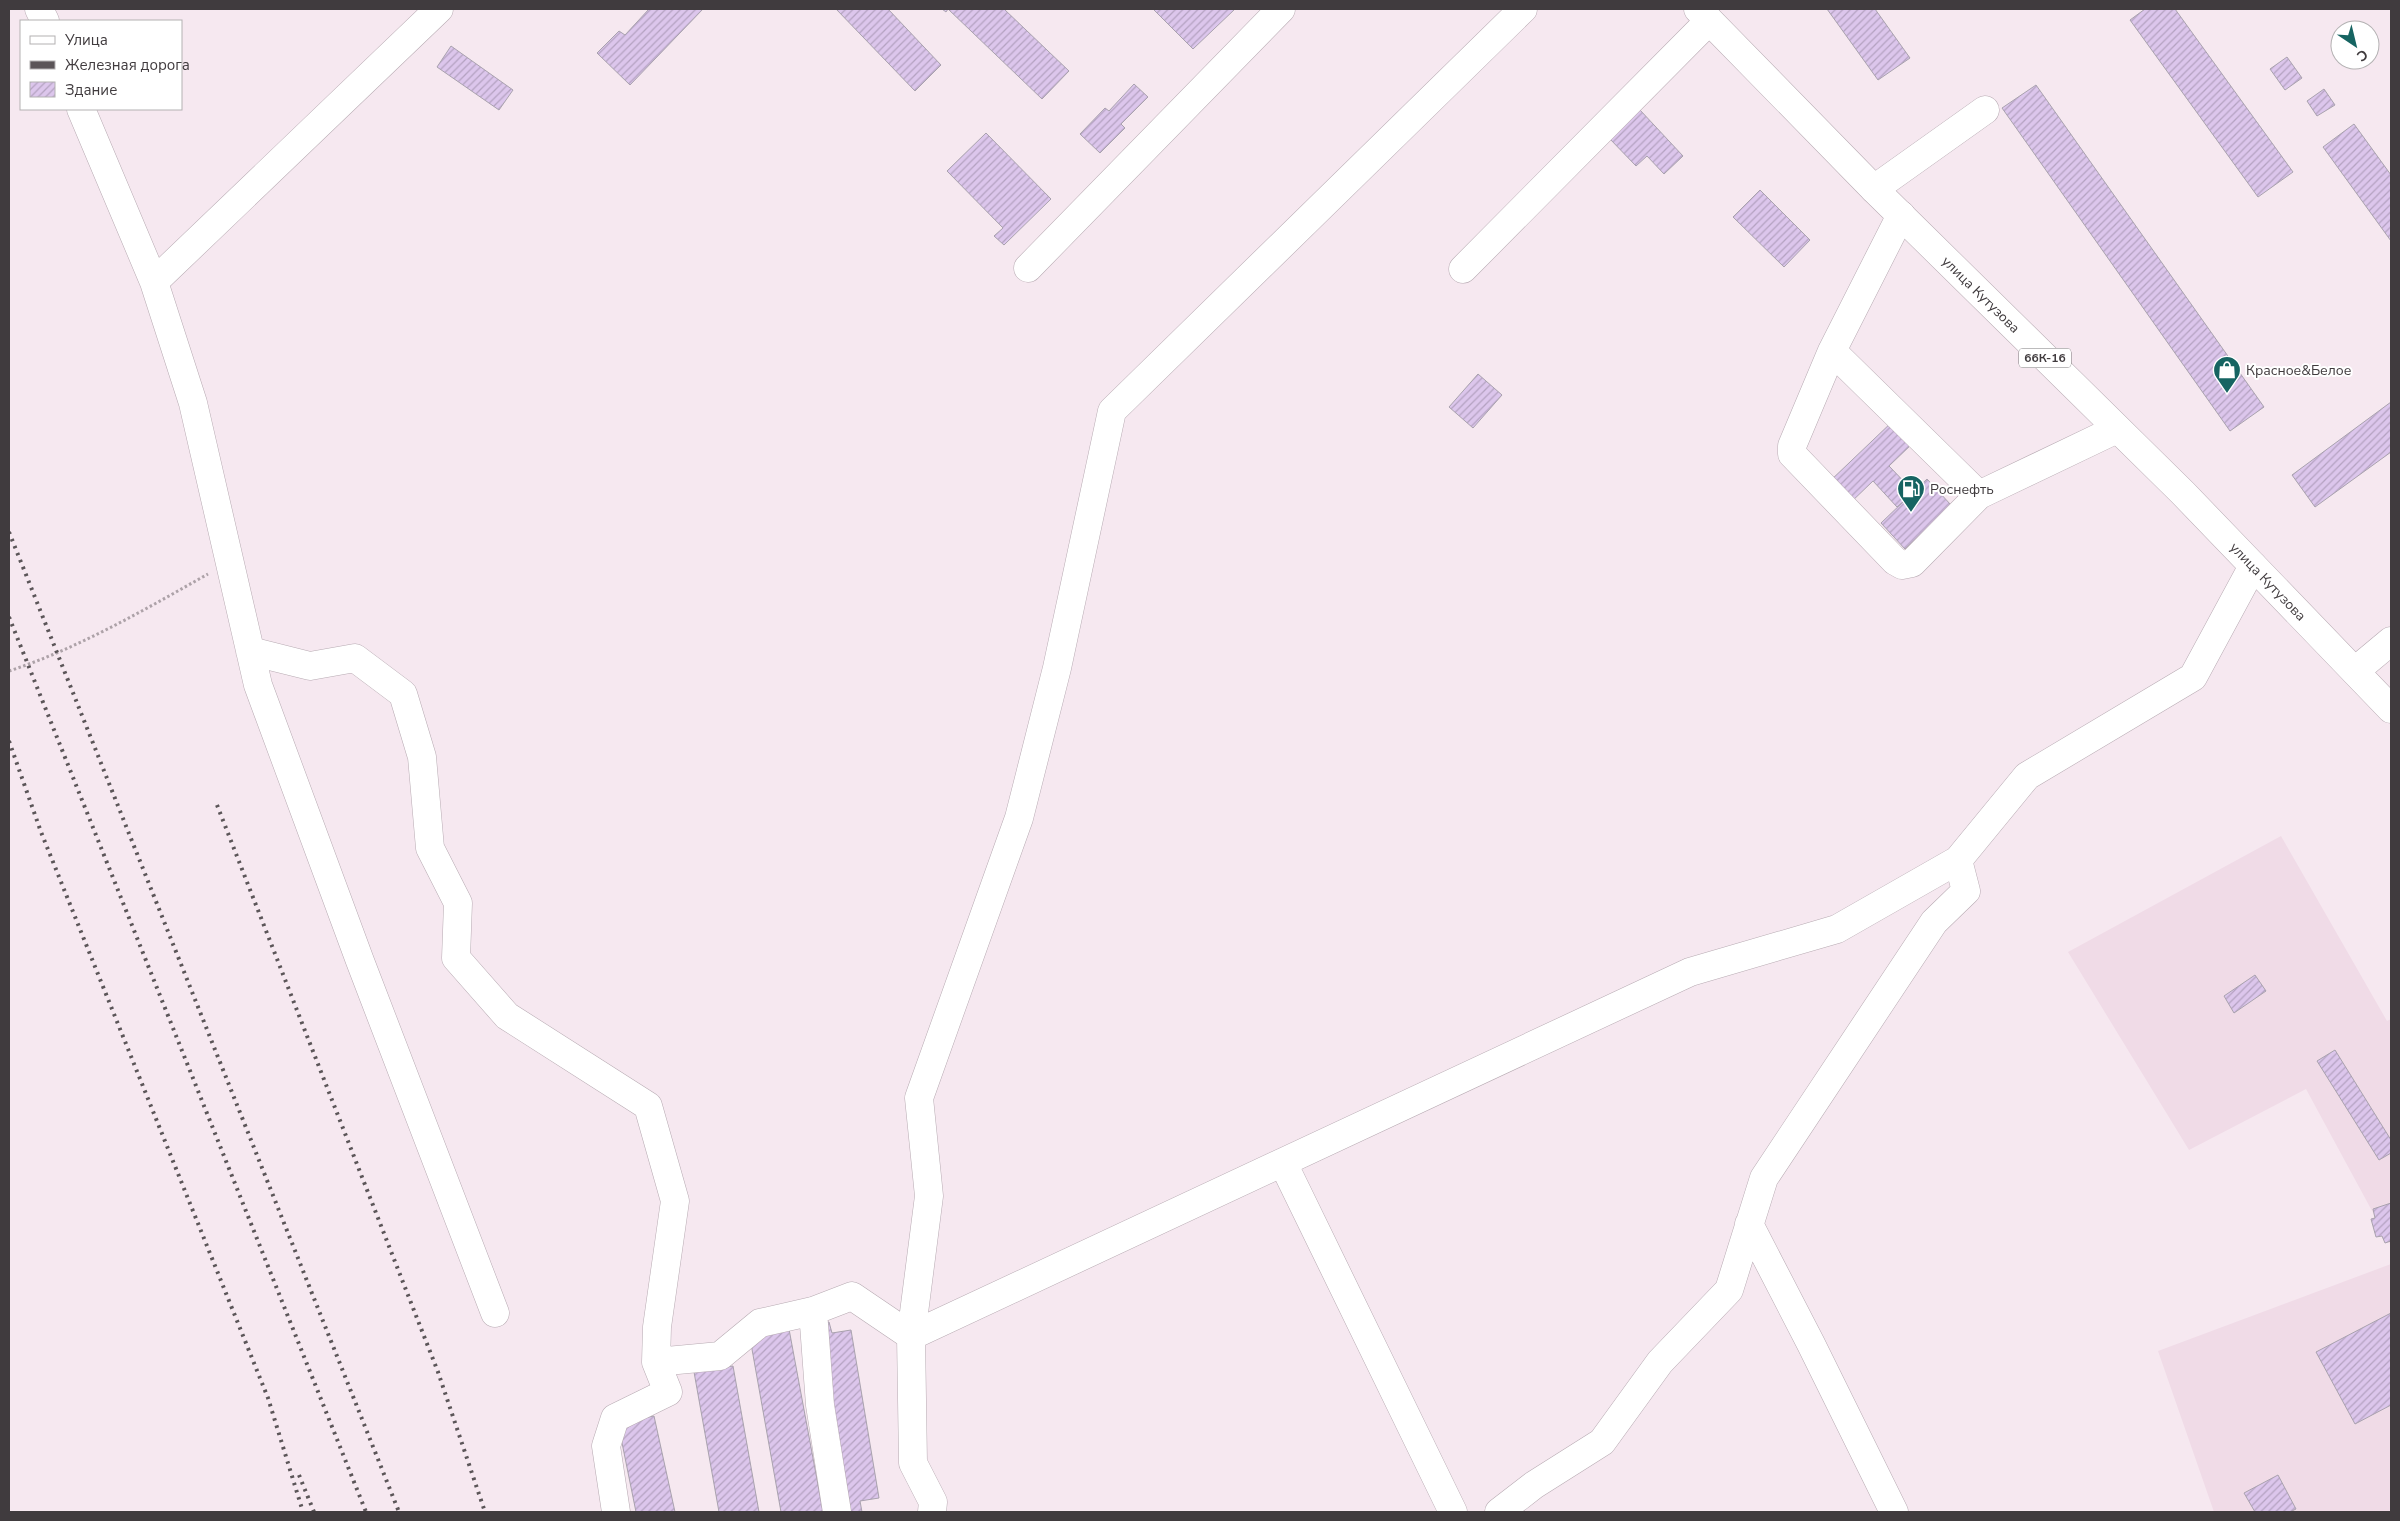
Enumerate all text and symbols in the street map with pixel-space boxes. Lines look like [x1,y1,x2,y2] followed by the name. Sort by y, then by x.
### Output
[20,20,182,110] legend
[2330,20,2380,70] north arrow
[64,30,108,50] text: Улица
[2352,45,2372,66] text: С
[65,55,190,75] text: Железная дорога
[65,80,117,100] text: Здание
[1938,252,2024,337] street label: улица Кутузова
[2019,348,2071,368] road number: 66К-16
[2212,355,2242,394] shop icon: Красное&Белое
[2246,361,2351,380] place label: Красное&Белое
[1896,474,1926,513] fuel station icon: Роснефть
[1930,480,1994,499] place label: Роснефть
[2225,538,2310,625] street label: улица Кутузова

